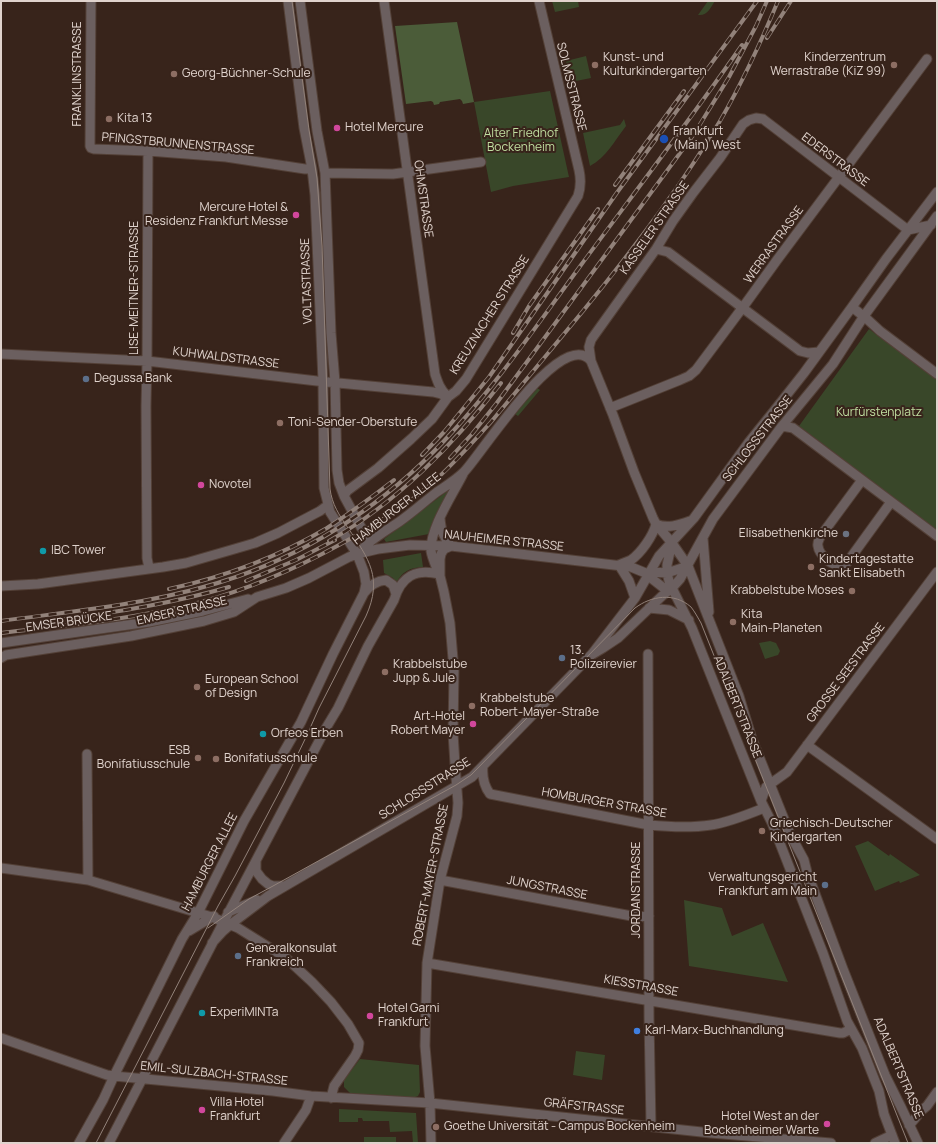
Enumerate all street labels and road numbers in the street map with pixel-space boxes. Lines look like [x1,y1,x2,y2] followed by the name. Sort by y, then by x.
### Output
[71,22,85,126] street label: FRANKLINSTRASSE
[553,41,589,133] street label: SOLMSSTRASSE
[101,130,255,158] street label: PFINGSTBRUNNENSTRASSE
[798,130,872,190] street label: EDERSTRASSE
[410,159,436,239] street label: OHMSTRASSE
[617,179,693,277] street label: KASSELER STRASSE
[741,204,807,286] street label: WERRASTRASSE
[128,221,142,355] street label: LISE-MEITNER-STRASSE
[298,238,316,324] street label: VOLTASTRASSE
[447,253,533,377] street label: KREUZNACHER STRASSE
[172,344,280,372] street label: KUHWALDSTRASSE
[720,393,796,485] street label: SCHLOSSSTRASSE
[350,470,444,548] street label: HAMBURGER ALLEE
[444,528,564,554] street label: NAUHEIMER STRASSE
[135,594,229,628] street label: EMSER STRASSE
[25,609,113,635] street label: EMSER BRÜCKE
[804,620,888,726] street label: GROSSE SEESTRASSE
[710,654,764,760] street label: ADALBERTSTRASSE
[377,755,473,823] street label: SCHLOSSSTRASSE
[540,785,668,821] street label: HOMBURGER STRASSE
[410,803,452,947] street label: ROBERT-MAYER-STRASSE
[179,811,241,913] street label: HAMBURGER ALLEE
[630,842,644,938] street label: JORDANSTRASSE
[505,873,589,903] street label: JUNGSTRASSE
[603,972,679,1000] street label: KIESSTRASSE
[870,1015,926,1121] street label: ADALBERTSTRASSE
[140,1059,288,1089] street label: EMIL-SULZBACH-STRASSE
[543,1096,625,1118] street label: GRÄFSTRASSE

